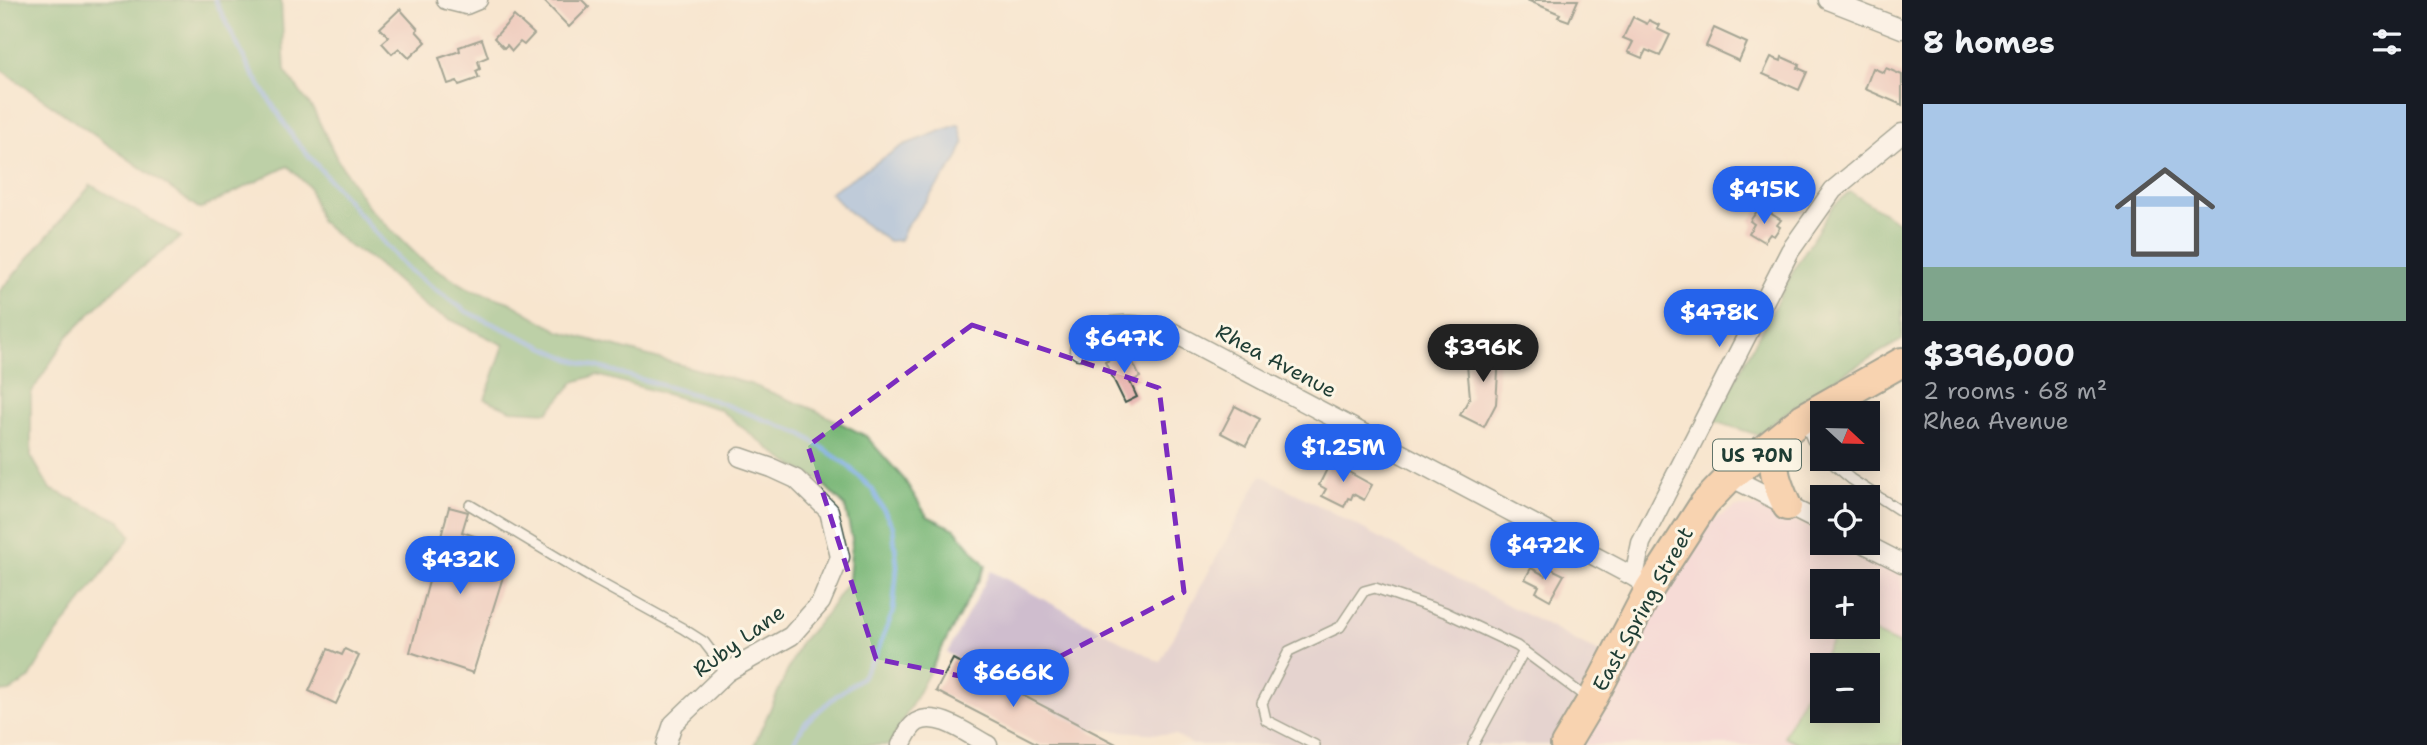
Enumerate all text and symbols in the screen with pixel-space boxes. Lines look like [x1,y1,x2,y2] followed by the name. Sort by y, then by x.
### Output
[1923,22,2055,63] text: 8 homes
[2368,23,2406,61] icon: filters
[2102,149,2228,275] icon: home
[1715,166,1813,226] pin: $415K
[1729,174,1799,204] text: $415K
[1670,290,1768,349] pin: $478K
[1680,297,1758,327] text: $478K
[1075,316,1173,375] pin: $647K
[1211,317,1341,405] street label: Rhea Avenue
[1085,323,1163,353] text: $647K
[1434,324,1532,384] pin: $396K
[1444,332,1522,362] text: $396K
[1923,335,2075,376] text: $396,000
[1923,376,2107,406] text: 2 rooms · 68 m²
[1810,401,1880,471] north arrow
[1810,401,1880,723] map controls
[1923,406,2069,436] text: Rhea Avenue
[1286,424,1400,484] pin: $1.25M
[1301,432,1385,462] text: $1.25M
[1713,440,1801,470] road number: US 70N
[1810,485,1880,555] button: locate
[1496,522,1594,582] pin: $472K
[1586,522,1700,696] street label: East Spring Street
[1506,530,1584,560] text: $472K
[411,536,509,596] pin: $432K
[421,544,499,574] text: $432K
[1810,569,1880,639] button: +
[688,598,790,684] street label: Ruby Lane
[964,650,1062,709] pin: $666K
[1810,653,1880,723] button: −
[973,657,1053,687] text: $666K

